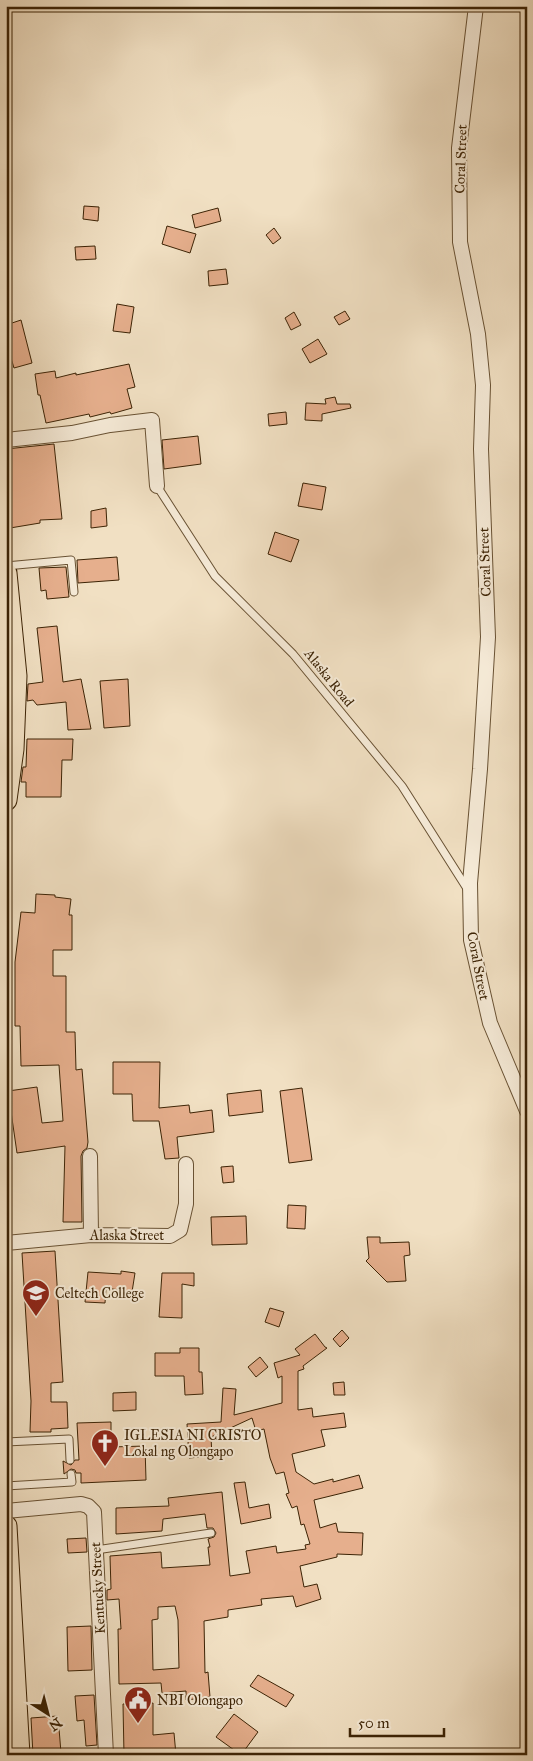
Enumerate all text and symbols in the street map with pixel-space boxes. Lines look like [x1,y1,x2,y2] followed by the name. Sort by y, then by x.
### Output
[451,124,471,194] street label: Coral Street
[475,527,495,597] street label: Coral Street
[300,645,357,710] street label: Alaska Road
[463,930,493,1002] street label: Coral Street
[89,1227,164,1244] street label: Alaska Street
[21,1278,51,1317] school or university icon: Celtech College
[55,1285,144,1302] place label: Celtech College
[124,1427,262,1460] place label: IGLESIA NI CRISTO Lokal ng Olongapo
[90,1428,120,1467] church icon: IGLESIA NI CRISTO Lokal ng Olongapo
[87,1541,109,1635] street label: Kentucky Street
[123,1685,153,1724] public building icon: NBI Olongapo
[22,1688,72,1738] north arrow
[157,1692,243,1709] place label: NBI Olongapo
[350,1706,444,1738] scale bar
[45,1714,65,1735] text: N
[358,1714,390,1732] text: 50 m

